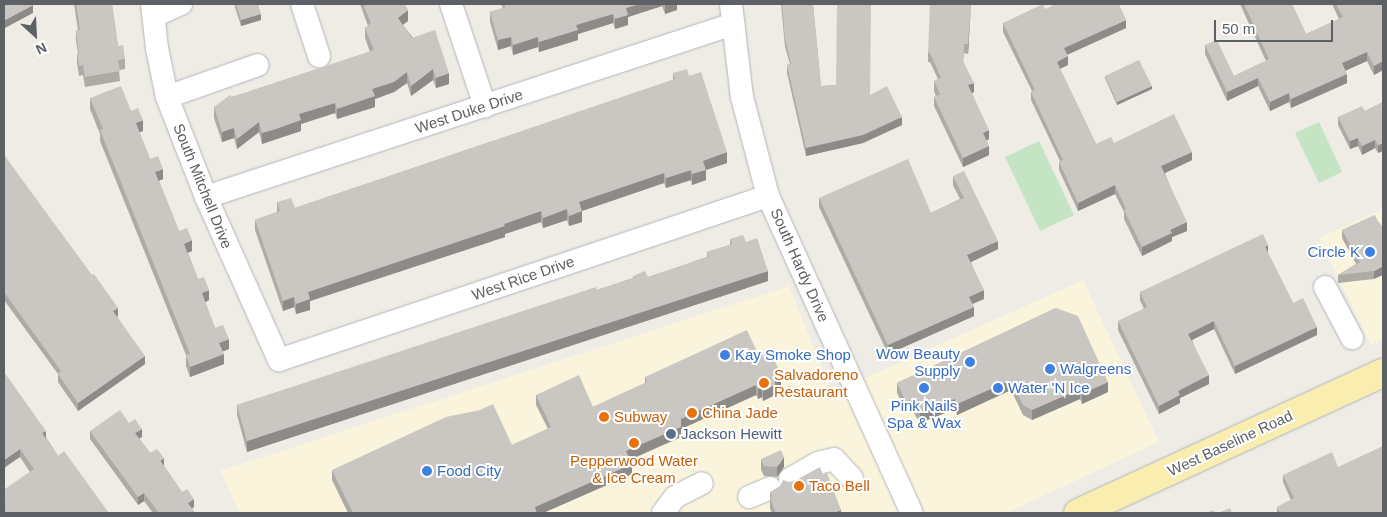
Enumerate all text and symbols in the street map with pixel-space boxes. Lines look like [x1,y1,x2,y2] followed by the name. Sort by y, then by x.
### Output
[10,10,60,60] north arrow
[1217,10,1336,42] scale bar
[1222,20,1255,37] text: 50 m
[33,39,49,58] text: N
[413,85,525,137] street label: West Duke Drive
[170,121,236,251] street label: South Mitchell Drive
[767,205,833,325] street label: South Hardy Drive
[1307,243,1360,261] place label: Circle K
[1364,246,1376,258] marker: Circle K
[469,252,577,304] street label: West Rice Drive
[876,344,960,379] place label: Wow Beauty Supply
[735,346,851,364] place label: Kay Smoke Shop
[719,349,731,361] marker: Kay Smoke Shop
[964,356,976,368] marker: Wow Beauty Supply
[1060,360,1131,378] place label: Walgreens
[1044,363,1056,375] marker: Walgreens
[774,365,858,400] place label: Salvadoreno Restaurant
[758,377,770,389] marker: Salvadoreno Restaurant
[1008,379,1089,397] place label: Water 'N Ice
[918,382,930,394] marker: Pink Nails Spa & Wax
[992,382,1004,394] marker: Water 'N Ice
[887,396,961,431] place label: Pink Nails Spa & Wax
[702,404,778,422] place label: China Jade
[1165,406,1295,480] street label: West Baseline Road
[686,407,698,419] marker: China Jade
[614,408,667,426] place label: Subway
[598,411,610,423] marker: Subway
[681,425,782,443] place label: Jackson Hewitt
[665,428,677,440] marker: Jackson Hewitt
[628,437,640,449] marker: Pepperwood Water & Ice Cream
[570,451,698,486] place label: Pepperwood Water & Ice Cream
[437,462,501,480] place label: Food City
[421,465,433,477] marker: Food City
[809,477,870,495] place label: Taco Bell
[793,480,805,492] marker: Taco Bell

